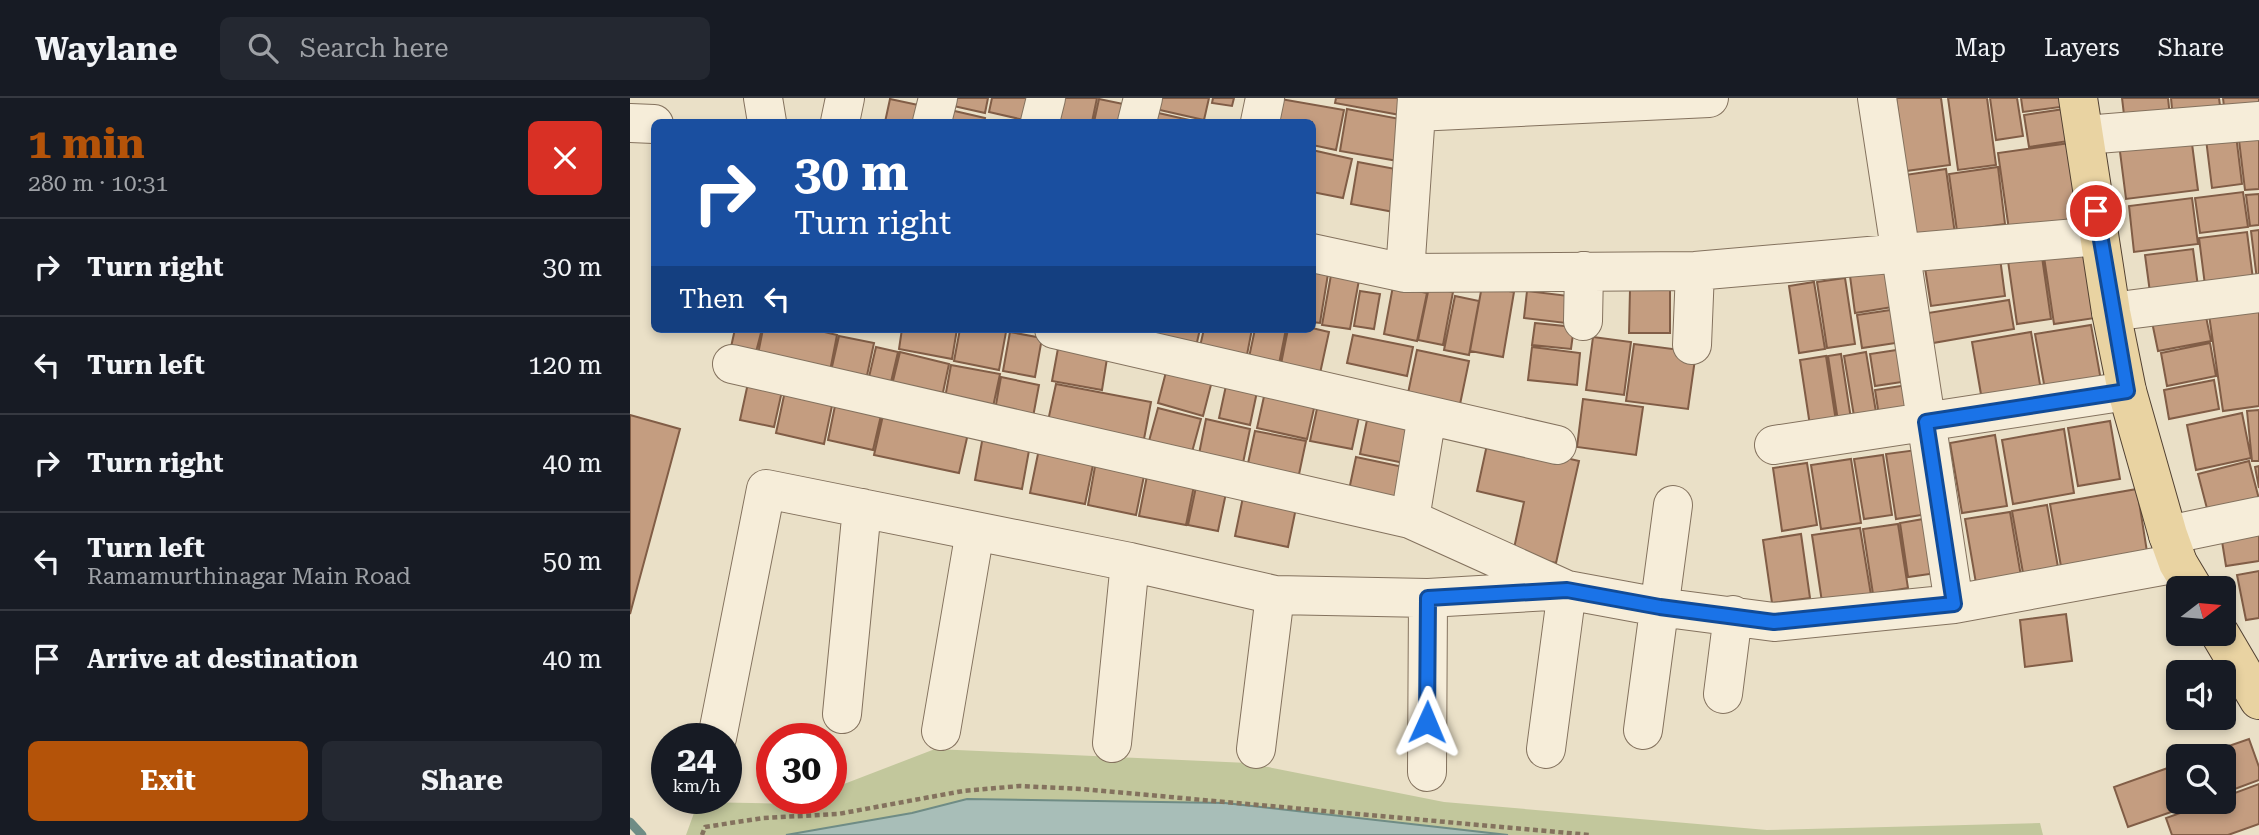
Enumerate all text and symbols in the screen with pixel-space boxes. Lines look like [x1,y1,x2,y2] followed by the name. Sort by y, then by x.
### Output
[220,17,710,80] search box
[35,29,178,68] text: Waylane
[244,29,282,67] icon: search
[300,33,449,63] text: Search here
[1955,34,2006,62] text: Map
[2044,34,2120,62] text: Layers
[2158,34,2224,62] text: Share
[28,119,145,168] text: 1 min
[528,121,602,195] button: close
[794,145,909,202] text: 30 m
[679,147,770,238] icon: right
[28,170,168,197] text: 280 m · 10:31
[2066,181,2126,241] pin
[2077,192,2115,230] icon: arrive
[794,204,951,242] text: Turn right
[28,248,66,286] icon: right
[87,252,223,282] text: Turn right
[543,252,602,282] text: 30 m
[758,280,796,318] icon: left
[679,284,744,314] text: Then
[28,346,66,384] icon: left
[87,350,205,380] text: Turn left
[528,350,602,380] text: 120 m
[28,444,66,482] icon: right
[87,448,223,478] text: Turn right
[543,448,602,478] text: 40 m
[87,533,205,563] text: Turn left
[28,542,66,580] icon: left
[543,546,602,576] text: 50 m
[87,563,411,590] text: Ramamurthinagar Main Road
[2166,576,2236,646] north arrow
[2166,576,2236,814] map controls
[28,640,66,678] icon: arrive
[87,644,358,674] text: Arrive at destination
[543,644,602,674] text: 40 m
[2166,660,2236,730] button: sound
[1390,685,1464,759] position arrow
[756,723,847,814] speed limit sign: 30
[677,739,716,780] text: 24
[28,741,308,821] button: Exit
[322,741,602,821] button: Share
[2166,744,2236,814] button: search
[672,775,721,796] text: km/h

